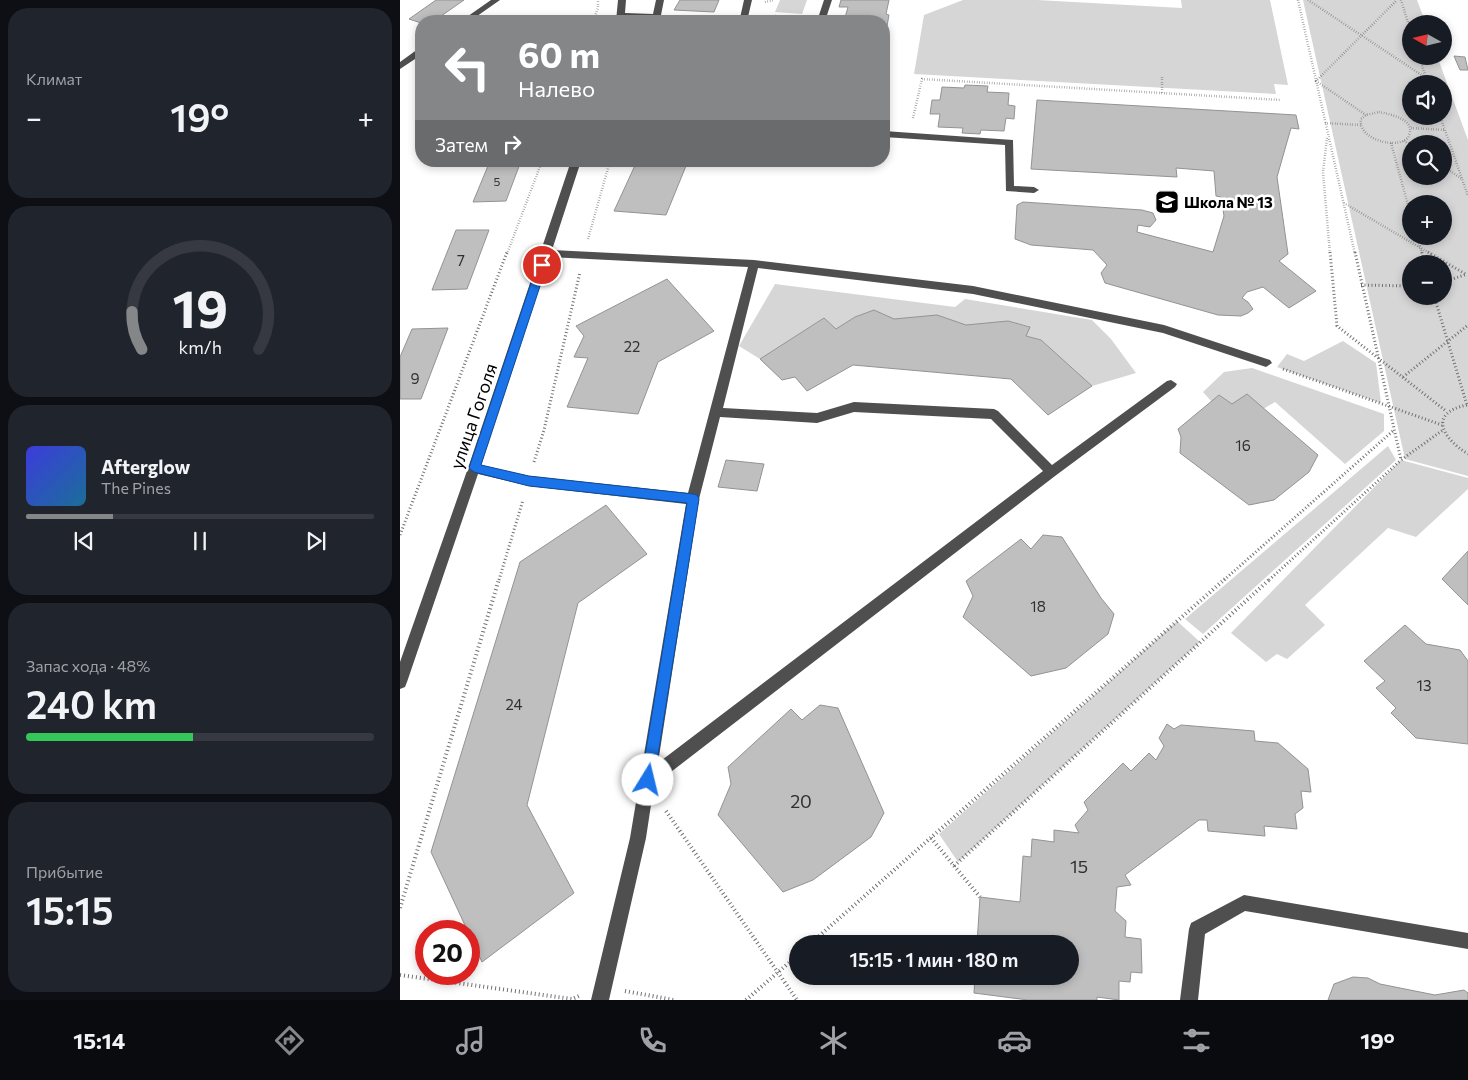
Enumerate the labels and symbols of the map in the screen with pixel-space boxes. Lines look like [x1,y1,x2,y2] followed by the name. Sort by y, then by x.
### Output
[1402,15,1452,65] north arrow
[494,174,501,188] house number: 5
[1154,189,1180,215] school or university icon: Школа № 13
[1184,193,1273,211] place label: Школа № 13
[521,244,563,286] pin
[457,251,465,269] house number: 7
[624,337,640,355] house number: 22
[445,360,501,472] street label: улица Гоголя
[410,369,420,387] house number: 9
[1235,436,1251,454] house number: 16
[1030,597,1046,615] house number: 18
[1417,676,1431,694] house number: 13
[505,695,523,713] house number: 24
[621,753,673,805] position arrow
[790,790,812,812] house number: 20
[1070,855,1088,877] house number: 15
[415,920,480,985] speed limit sign: 20

